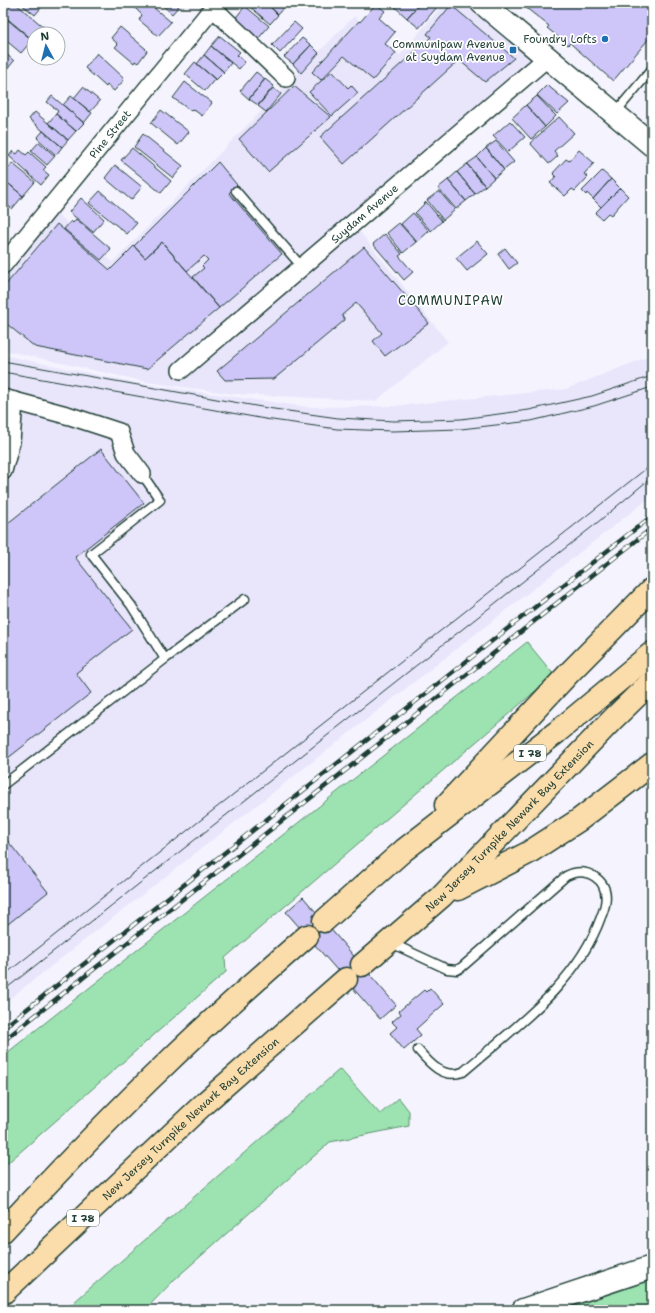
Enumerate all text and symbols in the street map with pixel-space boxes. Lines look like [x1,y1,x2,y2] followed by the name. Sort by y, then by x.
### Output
[26,26,66,66] north arrow
[40,29,50,45] text: N
[523,32,597,47] place label: Foundry Lofts
[600,34,610,44] marker: Foundry Lofts
[392,37,505,65] place label: Communipaw Avenue at Suydam Avenue
[508,45,518,55] marker: Communipaw Avenue at Suydam Avenue
[86,107,134,161] street label: Pine Street
[327,181,401,247] street label: Suydam Avenue
[398,292,504,309] district label: COMMUNIPAW
[422,736,597,915] street label: New Jersey Turnpike Newark Bay Extension
[514,745,546,761] road number: I 78
[99,1034,282,1203] street label: New Jersey Turnpike Newark Bay Extension
[67,1210,99,1226] road number: I 78

